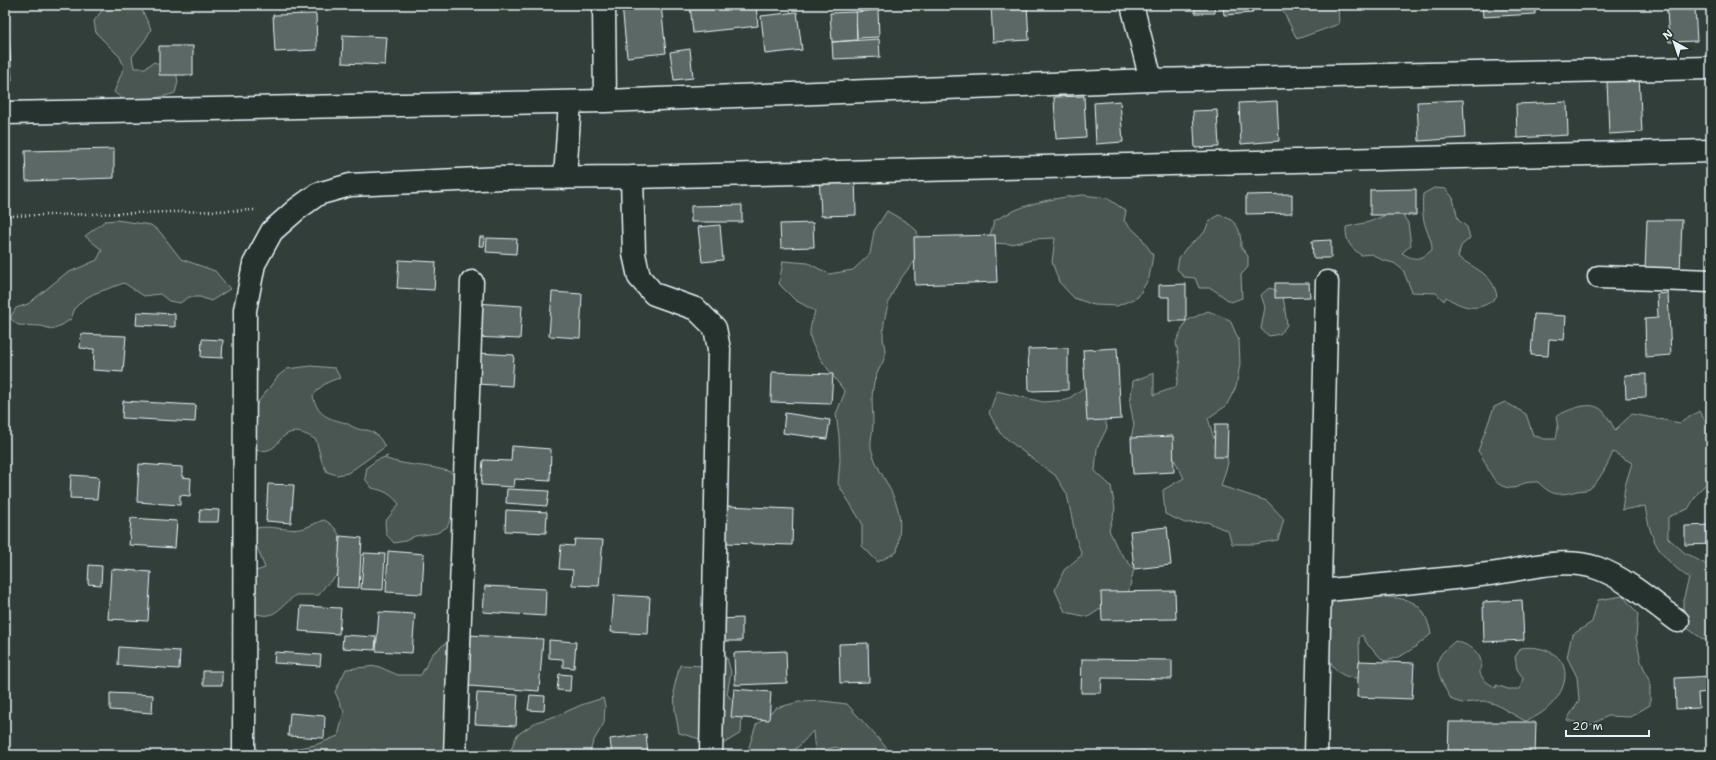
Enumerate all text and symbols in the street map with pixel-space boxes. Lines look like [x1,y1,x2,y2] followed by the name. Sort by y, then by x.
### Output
[1654,22,1694,62] north arrow
[1660,26,1676,43] text: N
[1566,712,1649,738] scale bar
[1572,718,1603,734] text: 20 m

